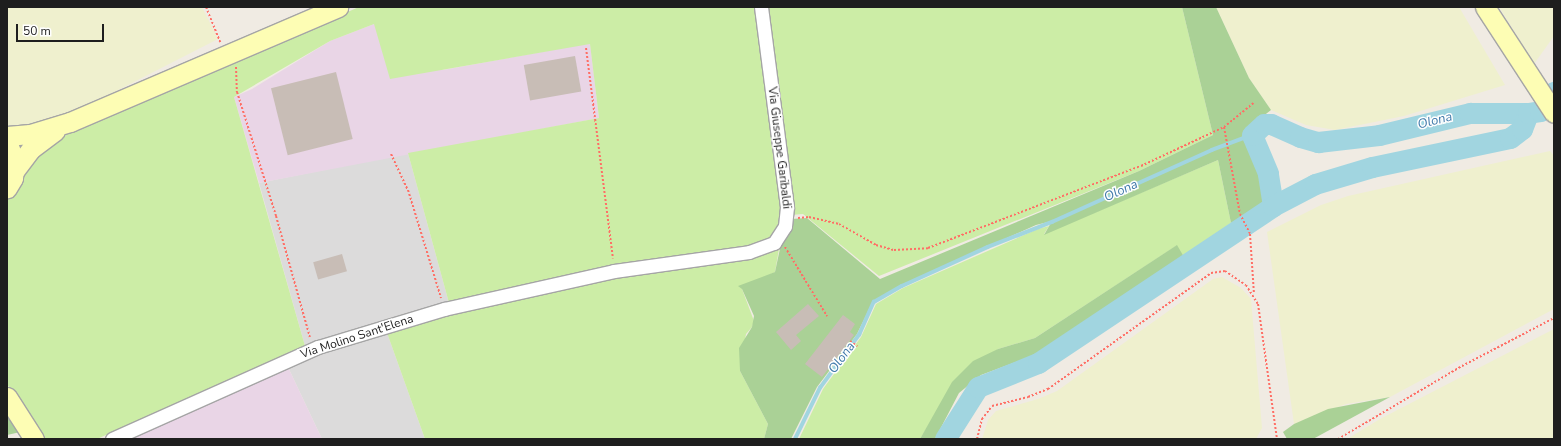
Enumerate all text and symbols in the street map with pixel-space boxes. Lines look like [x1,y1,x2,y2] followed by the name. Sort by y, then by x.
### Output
[18,16,106,42] scale bar
[23,23,51,39] text: 50 m
[764,86,794,210] street label: Via Giuseppe Garibaldi
[1416,109,1454,133] water label: Olona
[1102,177,1140,205] water label: Olona
[299,312,415,362] street label: Via Molino Sant'Elena
[825,339,859,377] water label: Olona

